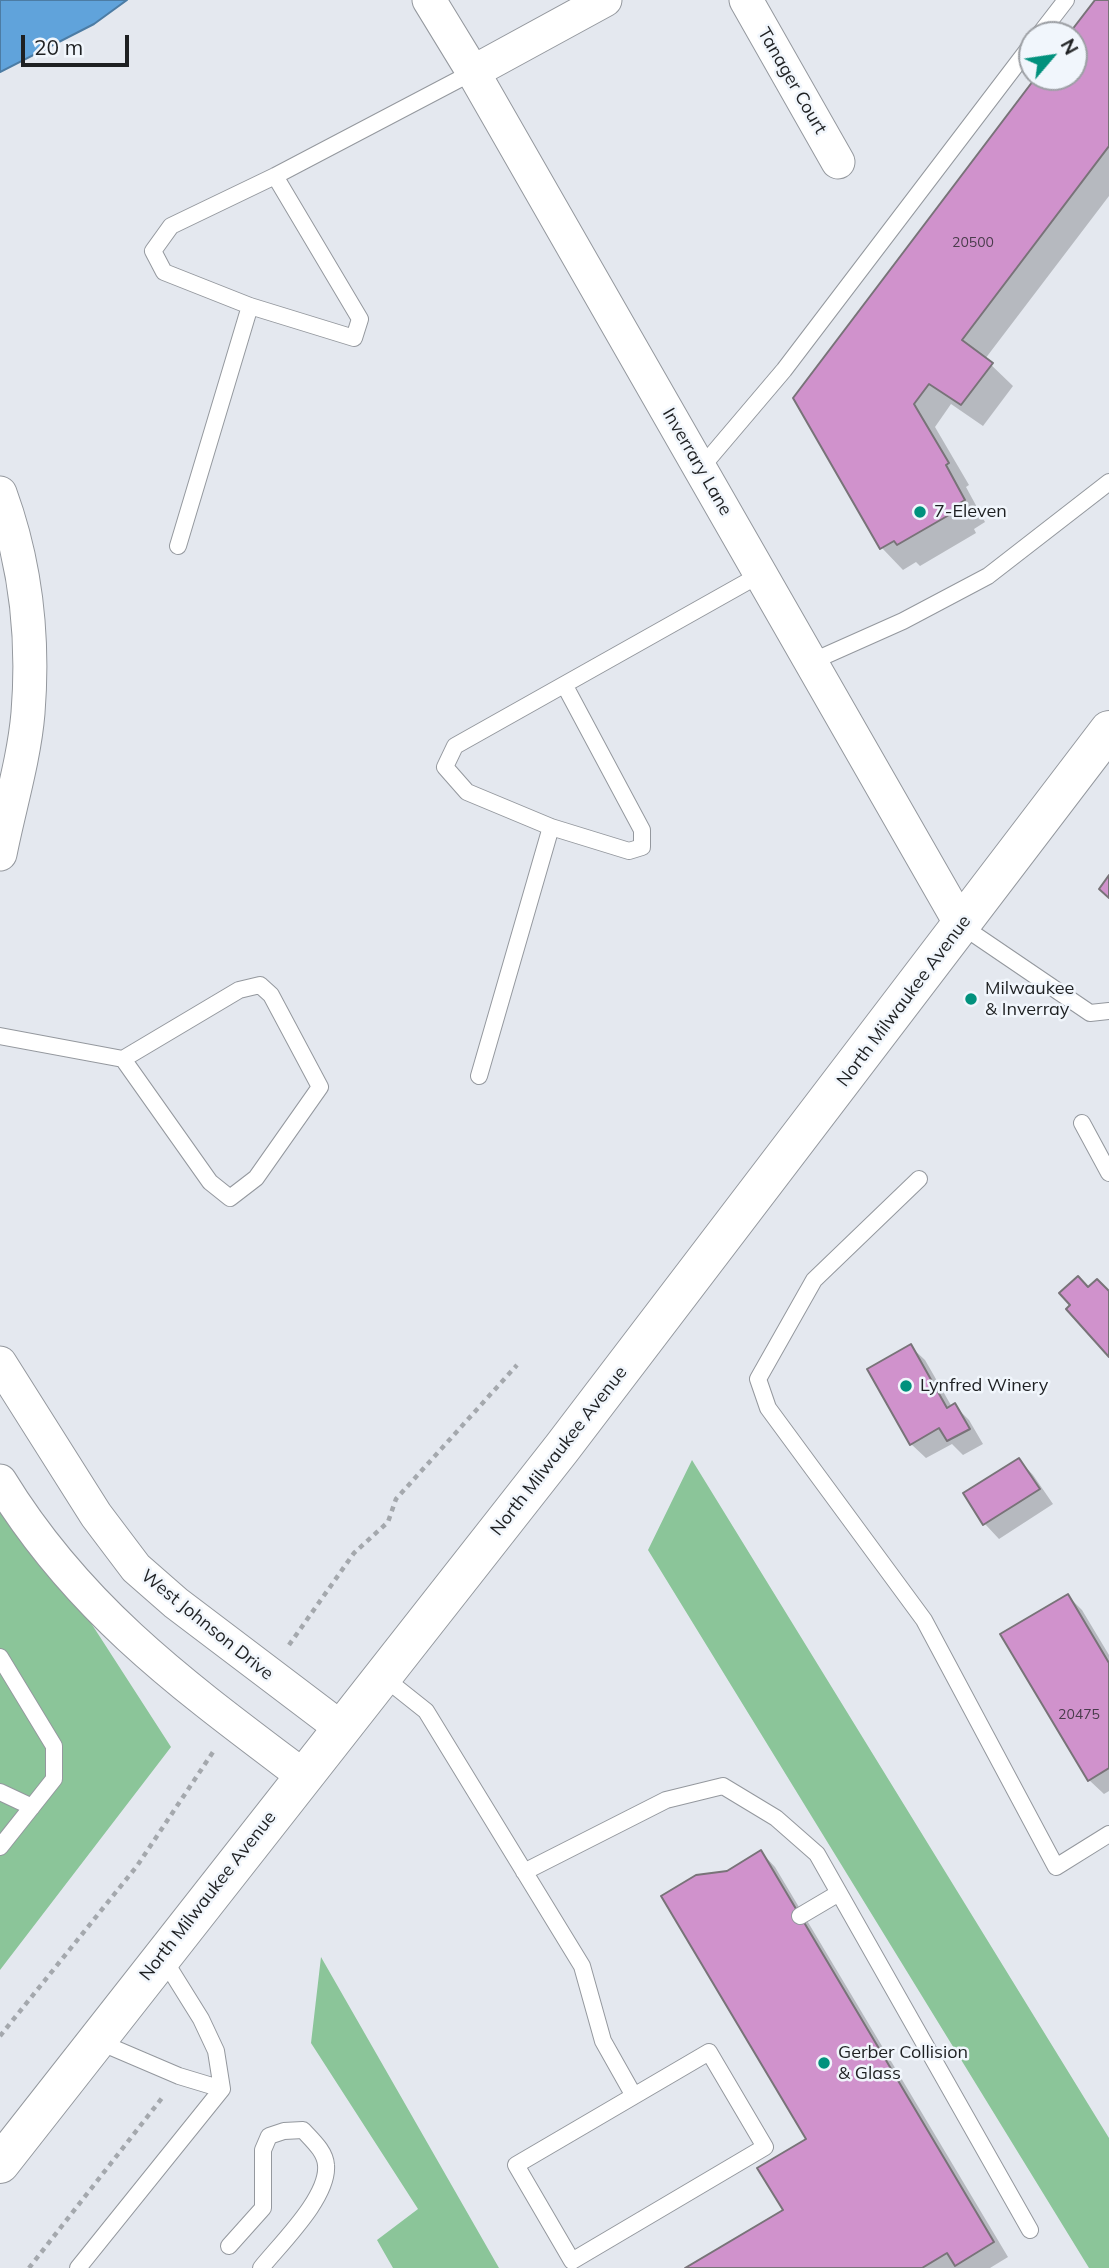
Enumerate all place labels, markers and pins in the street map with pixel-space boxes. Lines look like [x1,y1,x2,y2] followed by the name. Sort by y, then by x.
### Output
[934,501,1007,523] place label: 7-Eleven
[912,504,928,520] marker: 7-Eleven
[985,978,1074,1020] place label: Milwaukee & Inverray
[963,991,979,1007] marker: Milwaukee & Inverray
[920,1375,1048,1397] place label: Lynfred Winery
[898,1378,914,1394] marker: Lynfred Winery
[838,2042,968,2084] place label: Gerber Collision & Glass
[816,2055,832,2071] marker: Gerber Collision & Glass

